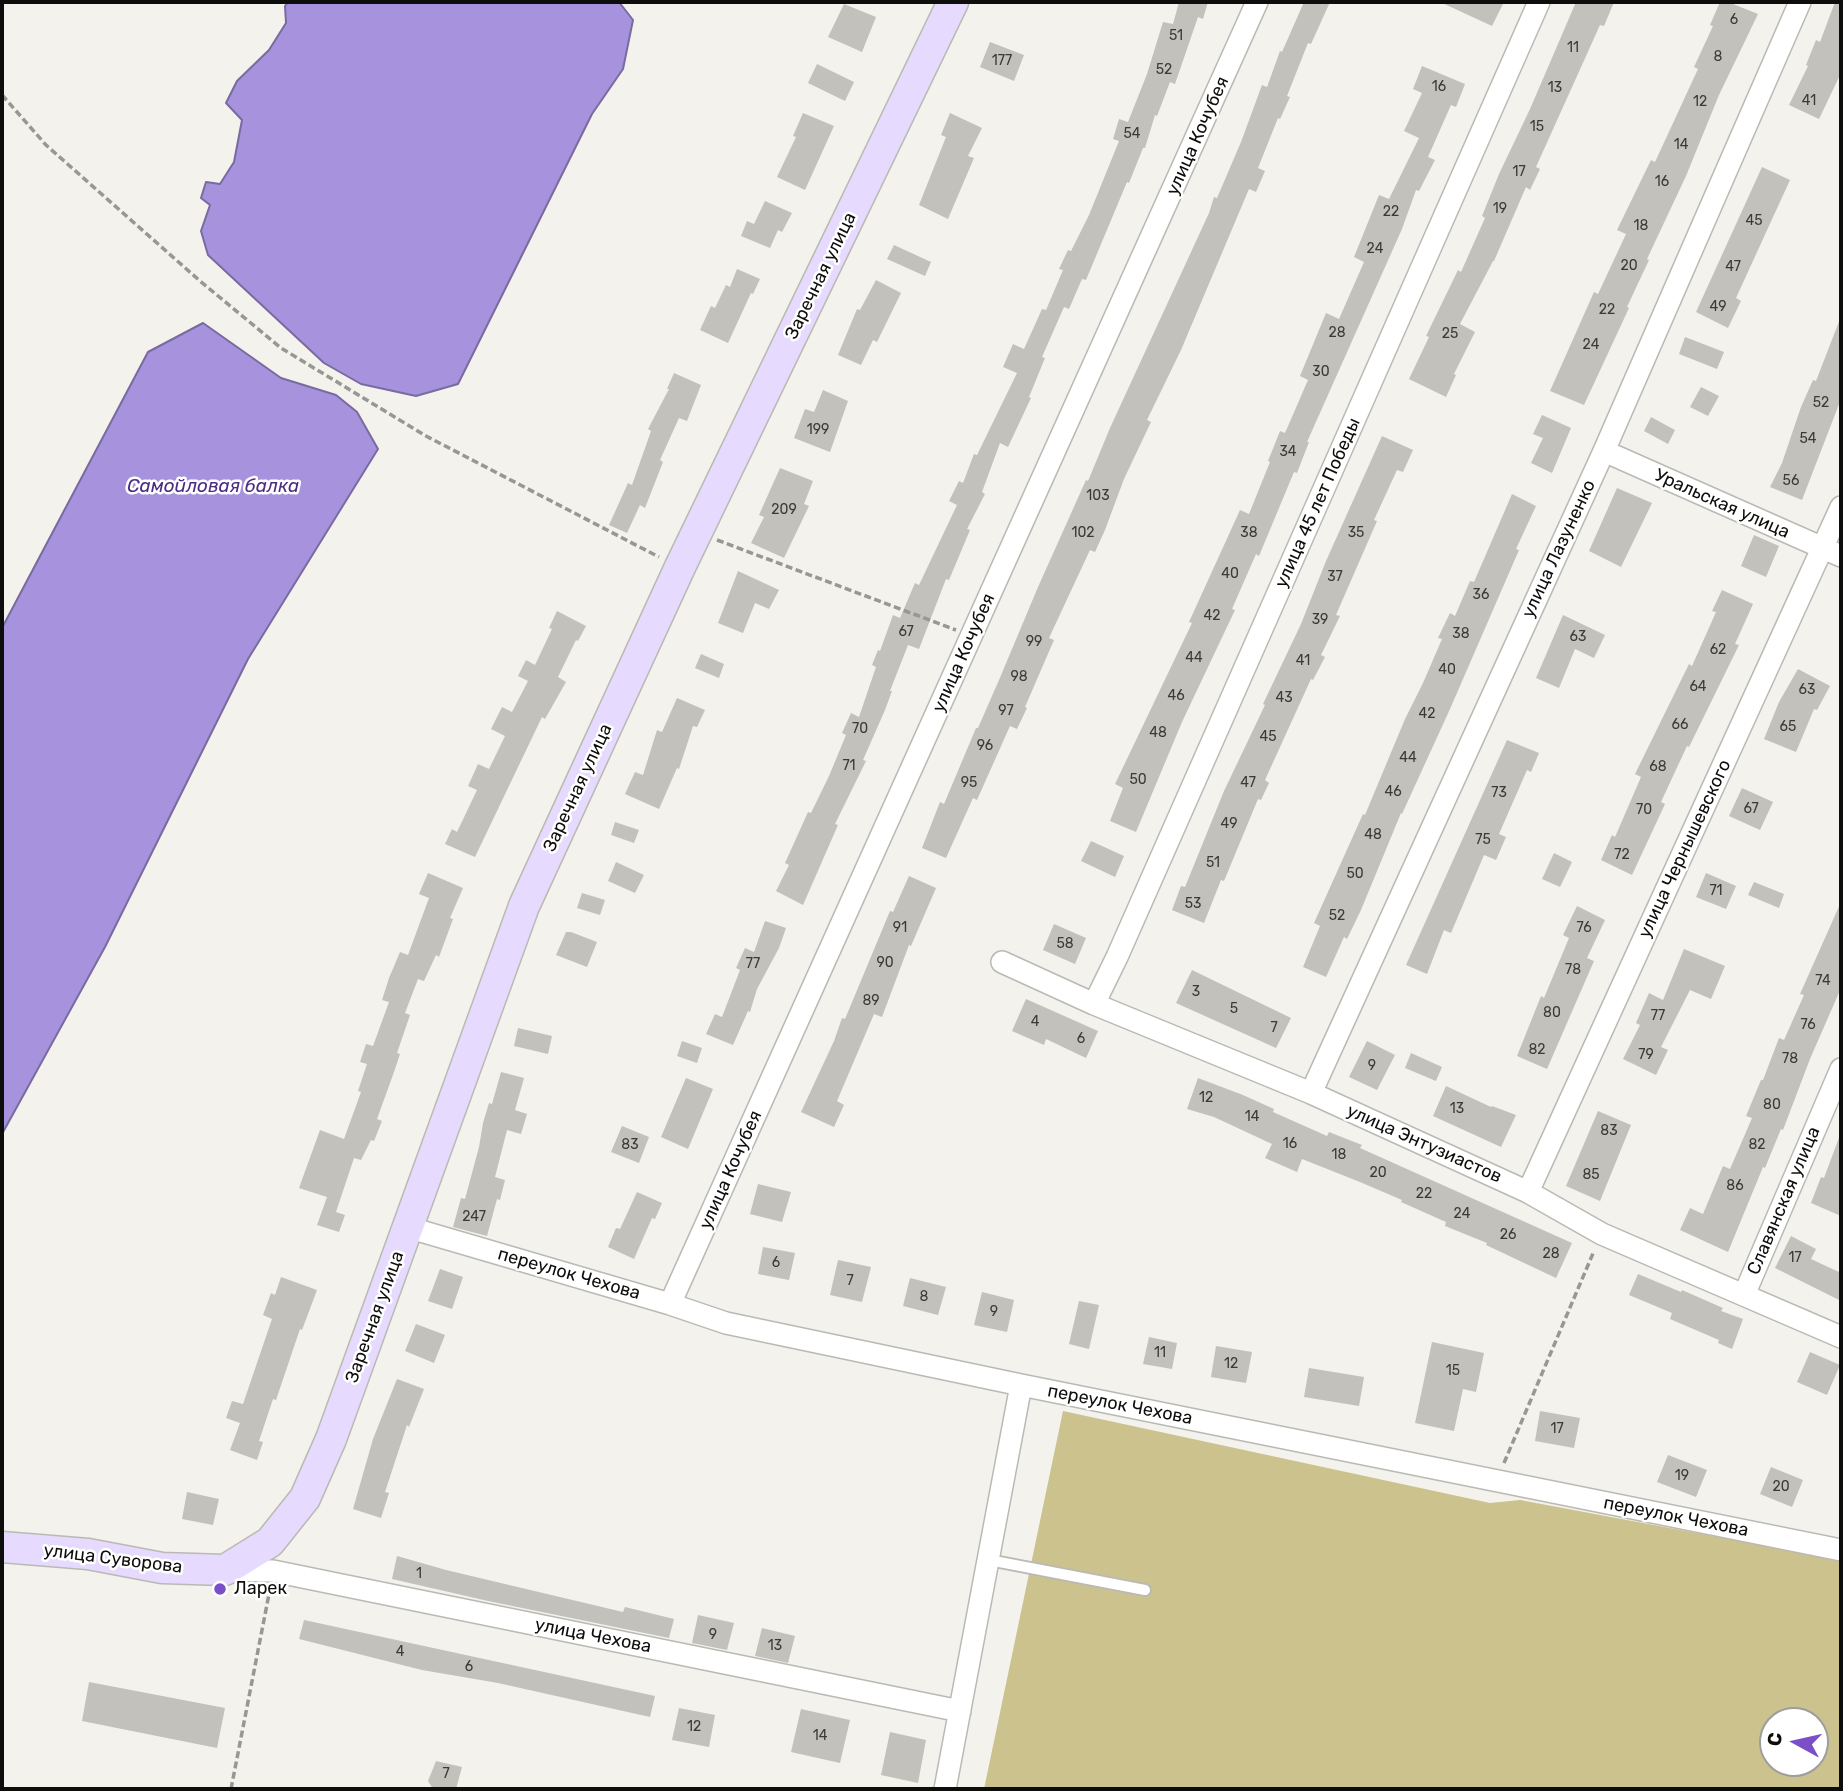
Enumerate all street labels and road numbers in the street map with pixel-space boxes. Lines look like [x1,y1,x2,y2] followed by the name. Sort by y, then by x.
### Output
[1162,73,1234,199] street label: улица Кочубея
[781,209,861,343] street label: Заречная улица
[1271,415,1365,591] street label: улица 45 лет Победы
[1651,465,1793,543] street label: Уральская улица
[1518,477,1600,621] street label: улица Лазуненко
[928,590,1000,716] street label: улица Кочубея
[539,721,617,855] street label: Заречная улица
[1634,756,1736,942] street label: улица Чернышевского
[1343,1100,1505,1188] street label: улица Энтузиастов
[695,1107,767,1233] street label: улица Кочубея
[1743,1124,1825,1278] street label: Славянская улица
[495,1243,643,1305] street label: переулок Чехова
[341,1248,409,1386] street label: Заречная улица
[1046,1380,1194,1430] street label: переулок Чехова
[1602,1492,1750,1542] street label: переулок Чехова
[42,1540,184,1578] street label: улица Суворова
[533,1614,653,1658] street label: улица Чехова

